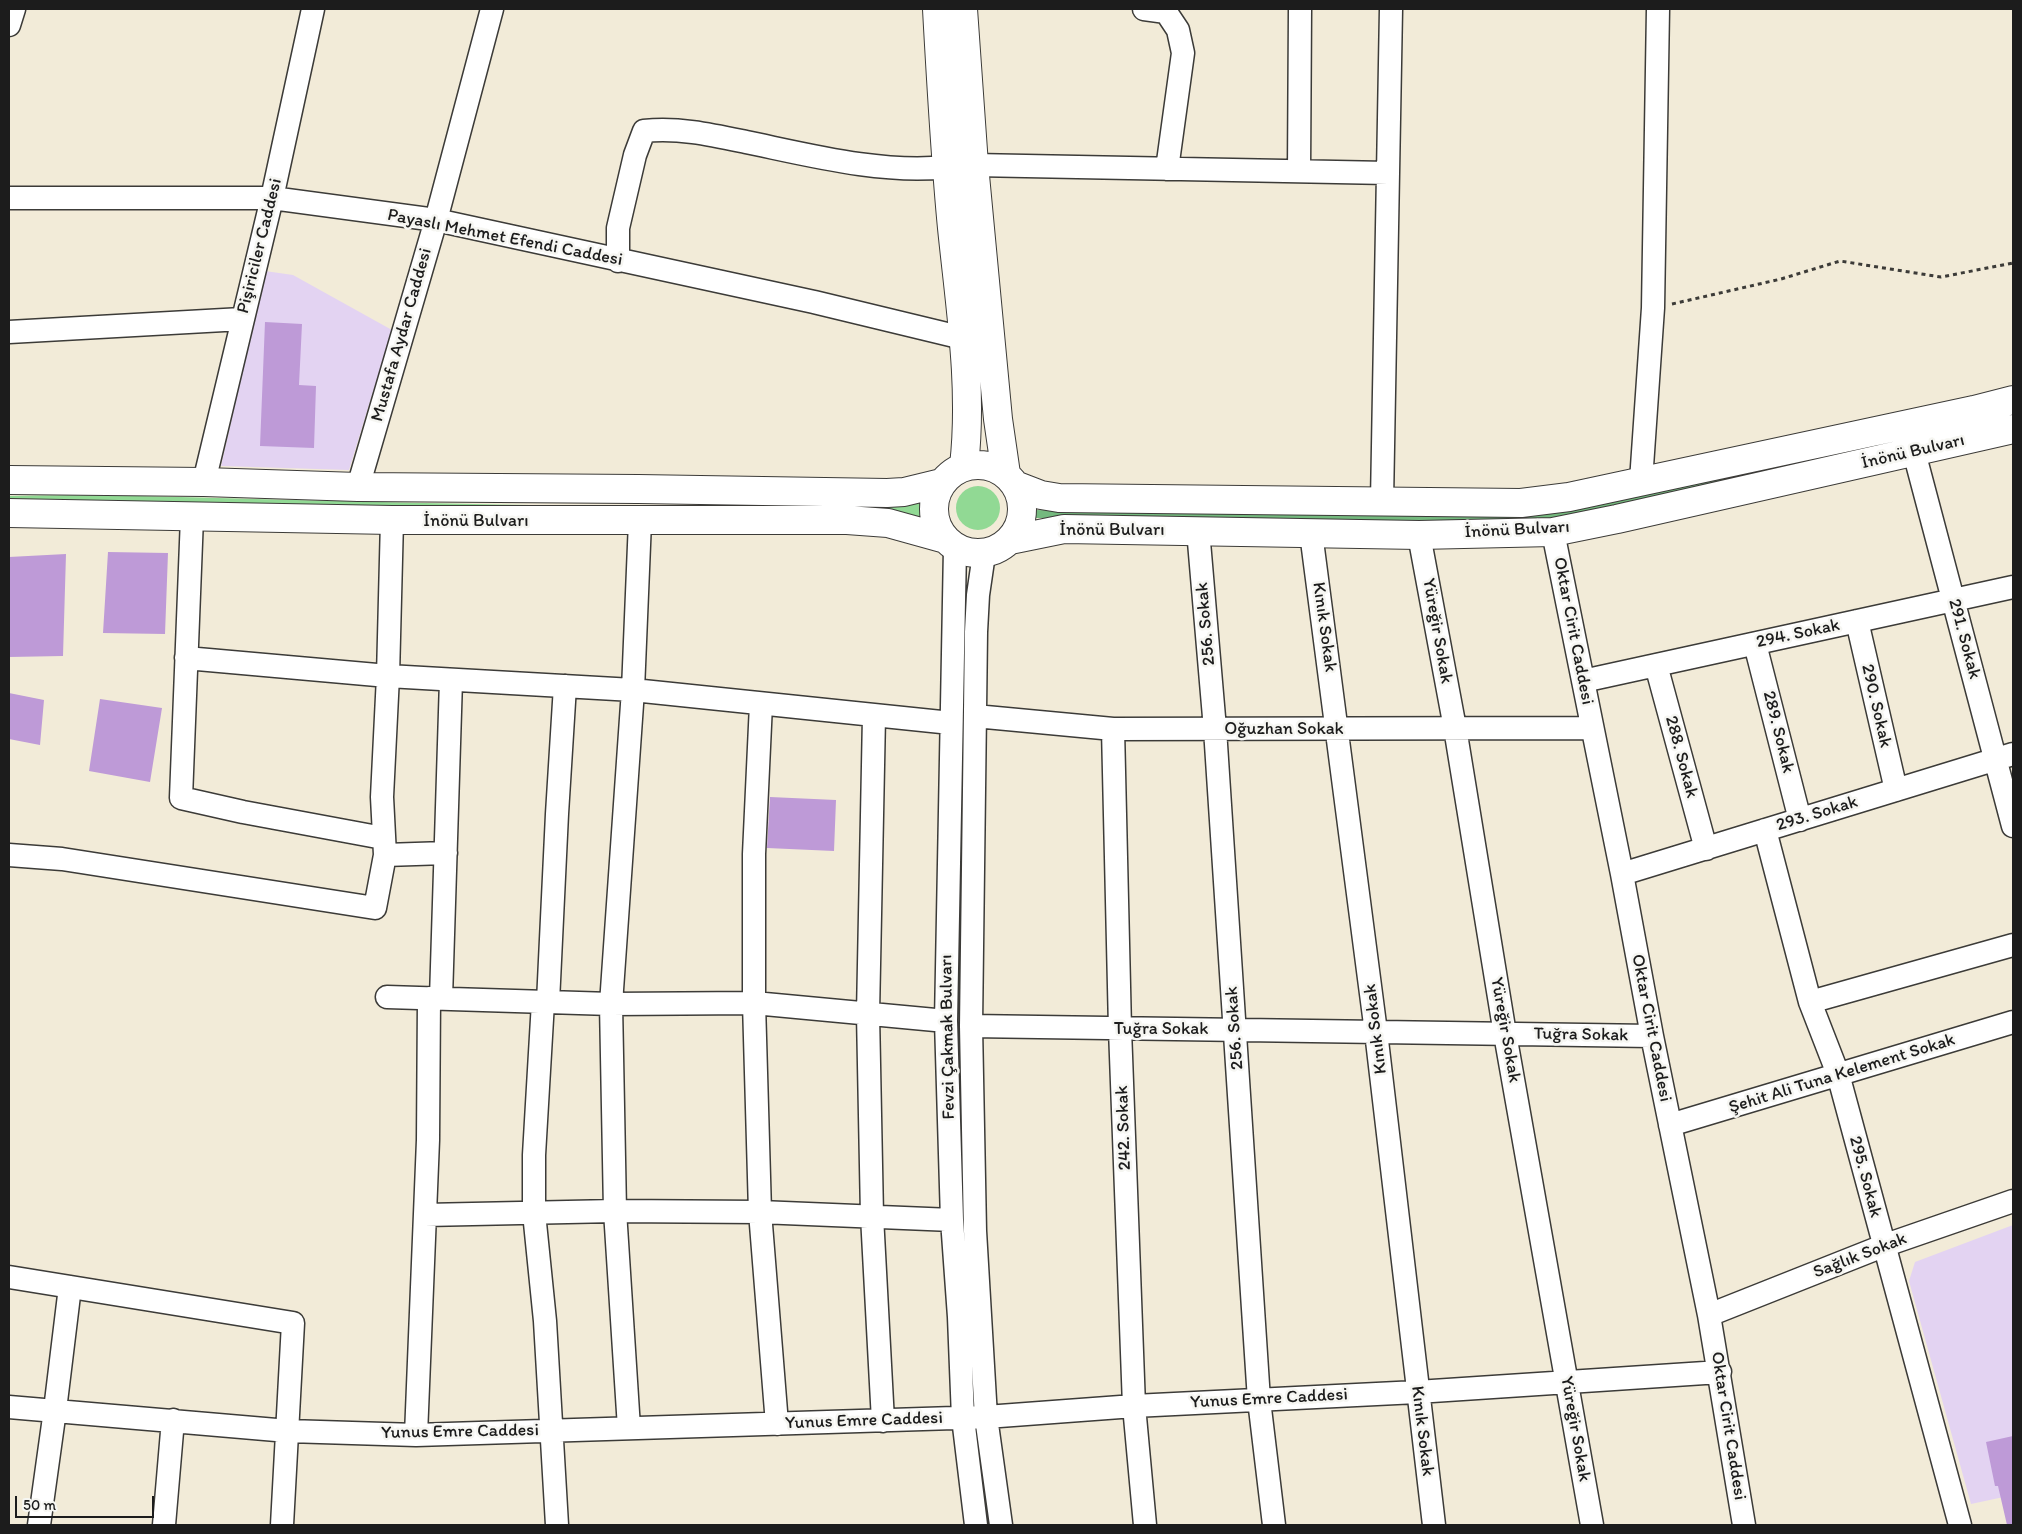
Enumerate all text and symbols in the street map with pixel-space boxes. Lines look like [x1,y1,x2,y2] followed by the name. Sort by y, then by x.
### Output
[233,176,287,316] street label: Pişiriciler Caddesi
[386,205,624,271] street label: Payaslı Mehmet Efendi Caddesi
[367,246,437,424] street label: Mustafa Aydar Caddesi
[1859,430,1967,474] street label: İnönü Bulvarı
[423,510,529,532] street label: İnönü Bulvarı
[1464,516,1570,544] street label: İnönü Bulvarı
[1059,519,1165,541] street label: İnönü Bulvarı
[1548,555,1598,707] street label: Oktar Cirit Caddesi
[1417,577,1457,685] street label: Yüreğir Sokak
[1192,581,1220,667] street label: 256. Sokak
[1307,581,1341,673] street label: Kınık Sokak
[1943,596,1985,682] street label: 291. Sokak
[1754,615,1842,653] street label: 294. Sokak
[1856,662,1896,750] street label: 290. Sokak
[1757,689,1799,775] street label: 289. Sokak
[1660,713,1702,801] street label: 288. Sokak
[1224,718,1344,740] street label: Oğuzhan Sokak
[1774,791,1860,837] street label: 293. Sokak
[1626,952,1676,1104] street label: Oktar Cirit Caddesi
[936,954,960,1120] street label: Fevzi Çakmak Bulvarı
[1485,976,1525,1084] street label: Yüreğir Sokak
[1360,983,1392,1075] street label: Kınık Sokak
[1221,986,1249,1070] street label: 256. Sokak
[1114,1018,1208,1040] street label: Tuğra Sokak
[1533,1023,1629,1047] street label: Tuğra Sokak
[1726,1029,1958,1119] street label: Şehit Ali Tuna Kelement Sokak
[1112,1085,1136,1171] street label: 242. Sokak
[1844,1134,1886,1220] street label: 295. Sokak
[1810,1228,1910,1284] street label: Sağlık Sokak
[1706,1350,1750,1502] street label: Oktar Cirit Caddesi
[1555,1375,1595,1483] street label: Yüreğir Sokak
[1190,1384,1348,1414] street label: Yunus Emre Caddesi
[1406,1385,1438,1477] street label: Kınık Sokak
[785,1407,943,1435] street label: Yunus Emre Caddesi
[381,1420,539,1444] street label: Yunus Emre Caddesi
[18,1486,156,1518] scale bar
[23,1496,56,1514] text: 50 m

